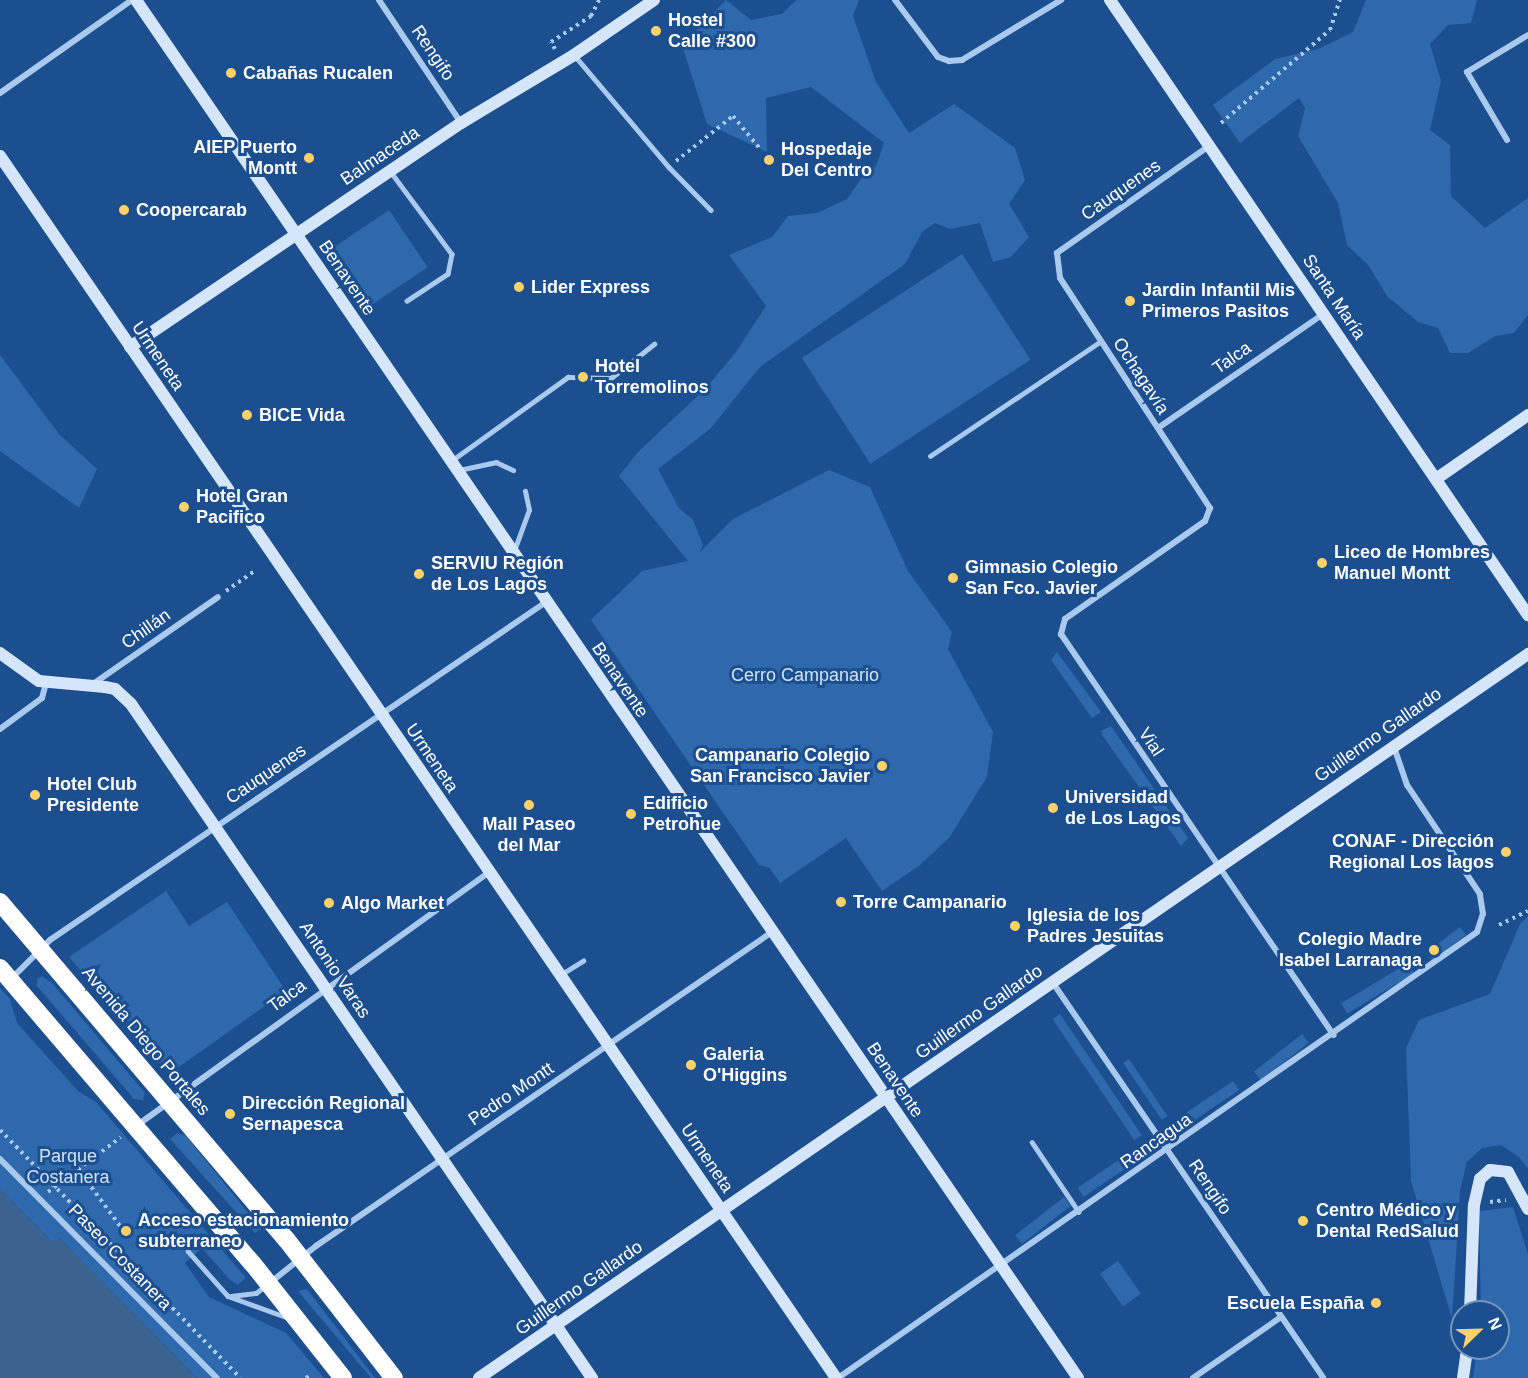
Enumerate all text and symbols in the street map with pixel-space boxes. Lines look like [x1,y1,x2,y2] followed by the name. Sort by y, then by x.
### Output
[668,10,756,52] place label: Hostel Calle #300
[407,21,459,85] street label: Rengifo
[649,24,663,38] marker: Hostel Calle #300
[243,62,393,84] place label: Cabañas Rucalen
[224,66,238,80] marker: Cabañas Rucalen
[337,122,423,190] street label: Balmaceda
[193,137,297,180] place label: AIEP Puerto Montt
[781,139,872,182] place label: Hospedaje Del Centro
[302,151,316,165] marker: AIEP Puerto Montt
[762,153,776,167] marker: Hospedaje Del Centro
[1077,155,1165,225] street label: Cauquenes
[136,199,247,221] place label: Coopercarab
[117,203,131,217] marker: Coopercarab
[314,236,380,320] street label: Benavente
[1298,250,1370,344] street label: Santa María
[531,276,650,298] place label: Lider Express
[512,280,526,294] marker: Lider Express
[1142,280,1295,322] place label: Jardin Infantil Mis Primeros Pasitos
[1123,294,1137,308] marker: Jardin Infantil Mis Primeros Pasitos
[127,317,189,395] street label: Urmeneta
[1108,334,1174,418] street label: Ochagavía
[1209,337,1255,379] street label: Talca
[595,356,709,398] place label: Hotel Torremolinos
[576,370,590,384] marker: Hotel Torremolinos
[259,404,345,426] place label: BICE Vida
[240,408,254,422] marker: BICE Vida
[196,486,288,528] place label: Hotel Gran Pacifico
[177,500,191,514] marker: Hotel Gran Pacifico
[1334,542,1490,584] place label: Liceo de Hombres Manuel Montt
[431,553,564,596] place label: SERVIU Región de Los Lagos
[1315,556,1329,570] marker: Liceo de Hombres Manuel Montt
[965,557,1118,600] place label: Gimnasio Colegio San Fco. Javier
[412,567,426,581] marker: SERVIU Región de Los Lagos
[946,571,960,585] marker: Gimnasio Colegio San Fco. Javier
[117,604,175,654] street label: Chillán
[587,638,653,722] street label: Benavente
[731,664,879,686] park label: Cerro Campanario
[1310,683,1446,787] street label: Guillermo Gallardo
[401,719,463,797] street label: Urmeneta
[1134,724,1168,760] street label: Vial
[222,739,310,809] street label: Cauquenes
[690,745,870,788] place label: Campanario Colegio San Francisco Javier
[875,759,889,773] marker: Campanario Colegio San Francisco Javier
[47,774,139,816] place label: Hotel Club Presidente
[1065,787,1181,830] place label: Universidad de Los Lagos
[28,788,42,802] marker: Hotel Club Presidente
[643,793,721,836] place label: Edificio Petrohue
[522,798,536,812] marker: Mall Paseo del Mar
[1046,801,1060,815] marker: Universidad de Los Lagos
[624,807,638,821] marker: Edificio Petrohue
[482,814,576,856] place label: Mall Paseo del Mar
[1329,831,1494,874] place label: CONAF - Dirección Regional Los lagos
[1499,845,1513,859] marker: CONAF - Dirección Regional Los lagos
[853,891,1007,913] place label: Torre Campanario
[341,892,444,914] place label: Algo Market
[834,895,848,909] marker: Torre Campanario
[322,896,336,910] marker: Algo Market
[1027,905,1164,948] place label: Iglesia de los Padres Jesuitas
[295,918,375,1022] street label: Antonio Varas
[1008,919,1022,933] marker: Iglesia de los Padres Jesuitas
[1279,929,1422,972] place label: Colegio Madre Isabel Larranaga
[1427,943,1441,957] marker: Colegio Madre Isabel Larranaga
[911,960,1047,1064] street label: Guillermo Gallardo
[77,962,215,1120] street label: Avenida Diego Portales
[264,975,310,1017] street label: Talca
[862,1038,928,1122] street label: Benavente
[703,1044,787,1086] place label: Galeria O'Higgins
[464,1058,558,1130] street label: Pedro Montt
[684,1058,698,1072] marker: Galeria O'Higgins
[242,1093,405,1136] place label: Dirección Regional Sernapesca
[223,1107,237,1121] marker: Dirección Regional Sernapesca
[1116,1109,1196,1173] street label: Rancagua
[676,1119,738,1197] street label: Urmeneta
[26,1146,110,1188] park label: Parque Costanera
[1184,1155,1236,1219] street label: Rengifo
[64,1199,176,1315] street label: Paseo Costanera
[1316,1200,1459,1242] place label: Centro Médico y Dental RedSalud
[138,1210,349,1252] place label: Acceso estacionamiento subterraneo
[1294,1212,1312,1230] marker: Centro Médico y Dental RedSalud
[119,1224,133,1238] marker: Acceso estacionamiento subterraneo
[511,1236,647,1340] street label: Guillermo Gallardo
[1227,1292,1364,1314] place label: Escuela España
[1369,1296,1383,1310] marker: Escuela España
[1450,1300,1510,1360] north arrow
[1485,1315,1505,1332] text: N

